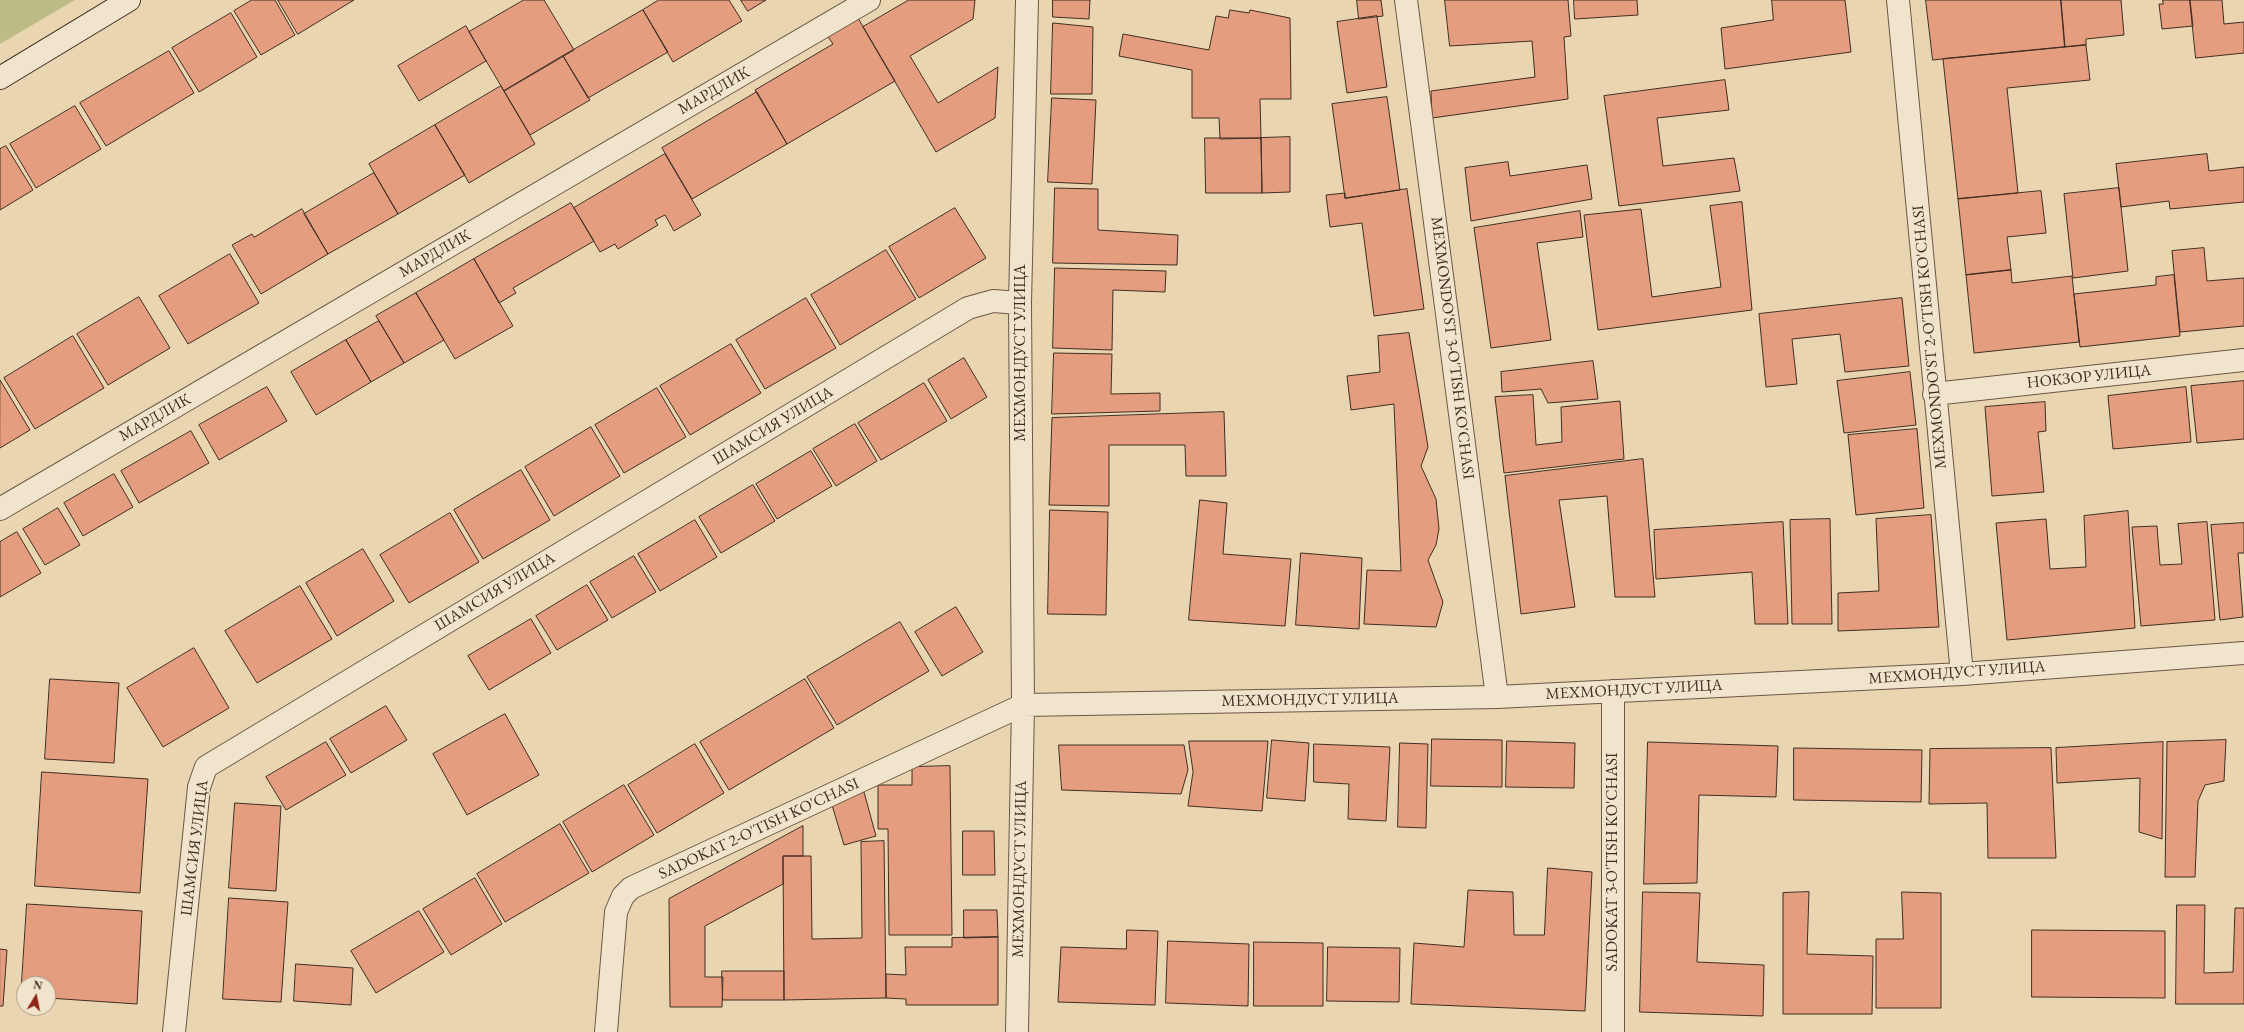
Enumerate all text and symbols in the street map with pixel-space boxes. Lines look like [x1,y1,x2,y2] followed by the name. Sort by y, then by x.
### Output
[675,63,753,119] street label: МАРДЛИК
[1909,204,1951,470] street label: MEXMONDO'ST 2-O'TISH KO'CHASI
[1426,215,1478,481] street label: MEXMONDO'ST 3-O'TISH KO'CHASI
[396,226,474,282] street label: МАРДЛИК
[1011,264,1031,442] street label: МЕХМОНДУСТ УЛИЦА
[2026,361,2152,393] street label: НОКЗОР УЛИЦА
[709,382,837,470] street label: ШАМСИЯ УЛИЦА
[116,390,194,446] street label: МАРДЛИК
[431,548,559,636] street label: ШАМСИЯ УЛИЦА
[1868,657,2046,689] street label: МЕХМОНДУСТ УЛИЦА
[1545,676,1723,704] street label: МЕХМОНДУСТ УЛИЦА
[1221,689,1399,711] street label: МЕХМОНДУСТ УЛИЦА
[1603,753,1623,971] street label: SADOKAT 3-O'TISH KO'CHASI
[656,774,862,884] street label: SADOKAT 2-O'TISH KO'CHASI
[177,779,213,917] street label: ШАМСИЯ УЛИЦА
[1009,780,1031,958] street label: МЕХМОНДУСТ УЛИЦА
[16,976,56,1016] north arrow
[32,978,44,993] text: N

